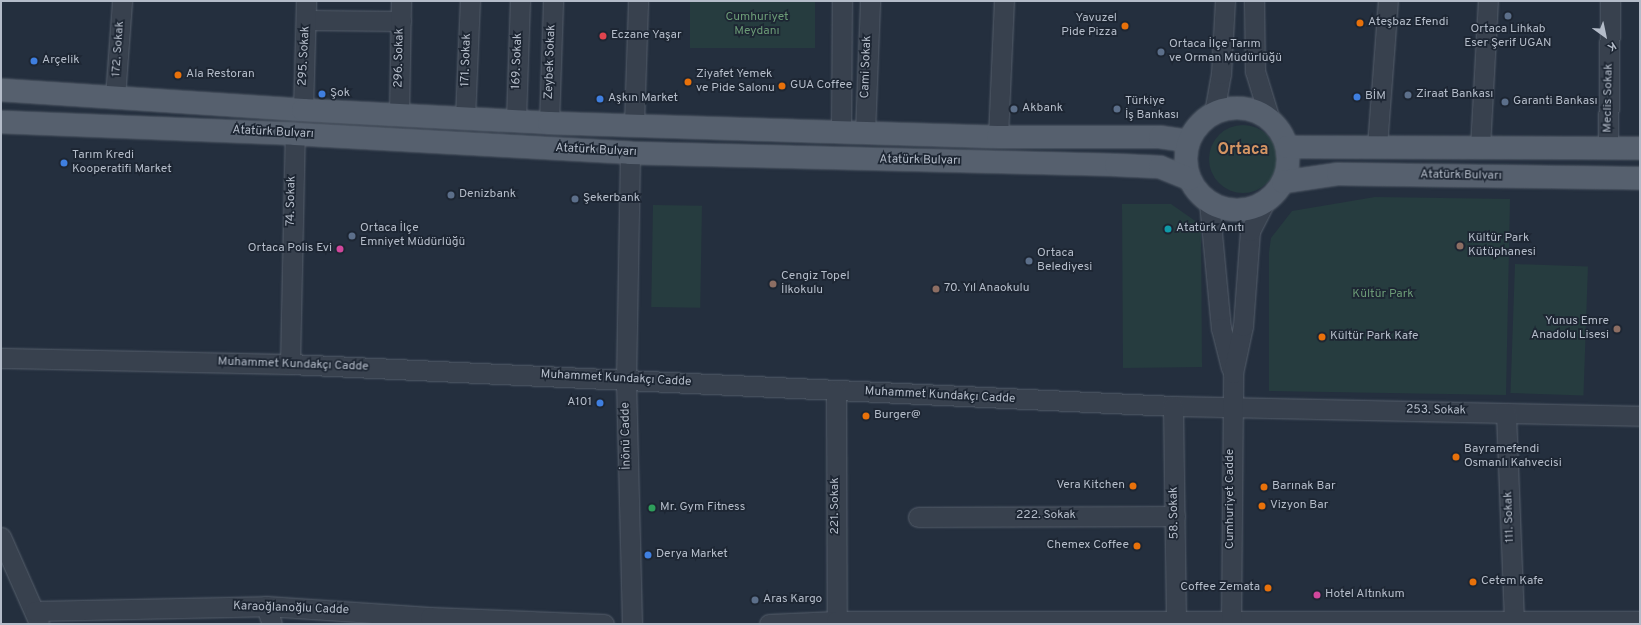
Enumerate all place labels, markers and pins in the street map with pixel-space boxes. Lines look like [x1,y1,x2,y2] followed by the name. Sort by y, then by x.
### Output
[1503,11,1513,21] marker: Ortaca Lihkab Eser Şerif UGAN
[1061,12,1117,40] place label: Yavuzel Pide Pizza
[1368,16,1449,30] place label: Ateşbaz Efendi
[1355,18,1365,28] marker: Ateşbaz Efendi
[1120,21,1130,31] marker: Yavuzel Pide Pizza
[1464,23,1552,51] place label: Ortaca Lihkab Eser Şerif UGAN
[611,29,682,43] place label: Eczane Yaşar
[598,31,608,41] marker: Eczane Yaşar
[1169,38,1282,66] place label: Ortaca İlçe Tarım ve Orman Müdürlüğü
[1156,47,1166,57] marker: Ortaca İlçe Tarım ve Orman Müdürlüğü
[42,54,80,68] place label: Arçelik
[29,56,39,66] marker: Arçelik
[186,68,255,82] place label: Ala Restoran
[696,68,775,96] place label: Ziyafet Yemek ve Pide Salonu
[173,70,183,80] marker: Ala Restoran
[683,77,693,87] marker: Ziyafet Yemek ve Pide Salonu
[790,79,853,93] place label: GUA Coffee
[777,81,787,91] marker: GUA Coffee
[330,87,350,101] place label: Şok
[1416,88,1493,102] place label: Ziraat Bankası
[317,89,327,99] marker: Şok
[1365,90,1386,104] place label: BİM
[1403,90,1413,100] marker: Ziraat Bankası
[608,92,678,106] place label: Aşkın Market
[1352,92,1362,102] marker: BİM
[595,94,605,104] marker: Aşkın Market
[1125,95,1179,123] place label: Türkiye İş Bankası
[1513,95,1598,109] place label: Garanti Bankası
[1500,97,1510,107] marker: Garanti Bankası
[1022,102,1063,116] place label: Akbank
[1009,104,1019,114] marker: Akbank
[1112,104,1122,114] marker: Türkiye İş Bankası
[72,149,172,177] place label: Tarım Kredi Kooperatifi Market
[59,158,69,168] marker: Tarım Kredi Kooperatifi Market
[459,188,516,202] place label: Denizbank
[446,190,456,200] marker: Denizbank
[583,192,640,206] place label: Şekerbank
[570,194,580,204] marker: Şekerbank
[360,222,465,250] place label: Ortaca İlçe Emniyet Müdürlüğü
[1176,222,1245,236] place label: Atatürk Anıtı
[1163,224,1173,234] marker: Atatürk Anıtı
[347,231,357,241] marker: Ortaca İlçe Emniyet Müdürlüğü
[1468,232,1536,260] place label: Kültür Park Kütüphanesi
[1455,241,1465,251] marker: Kültür Park Kütüphanesi
[248,242,332,256] place label: Ortaca Polis Evi
[335,244,345,254] marker: Ortaca Polis Evi
[1037,247,1092,275] place label: Ortaca Belediyesi
[1024,256,1034,266] marker: Ortaca Belediyesi
[781,270,850,298] place label: Cengiz Topel İlkokulu
[768,279,778,289] marker: Cengiz Topel İlkokulu
[944,282,1030,296] place label: 70. Yıl Anaokulu
[931,284,941,294] marker: 70. Yıl Anaokulu
[1531,315,1609,343] place label: Yunus Emre Anadolu Lisesi
[1612,324,1622,334] marker: Yunus Emre Anadolu Lisesi
[1330,330,1418,344] place label: Kültür Park Kafe
[1317,332,1327,342] marker: Kültür Park Kafe
[567,396,592,410] place label: A101
[595,398,605,408] marker: A101
[874,409,921,423] place label: Burger@
[861,411,871,421] marker: Burger@
[1464,443,1562,471] place label: Bayramefendi Osmanlı Kahvecisi
[1451,452,1461,462] marker: Bayramefendi Osmanlı Kahvecisi
[1057,479,1125,493] place label: Vera Kitchen
[1272,480,1336,494] place label: Barınak Bar
[1128,481,1138,491] marker: Vera Kitchen
[1259,482,1269,492] marker: Barınak Bar
[1270,499,1328,513] place label: Vizyon Bar
[660,501,745,515] place label: Mr. Gym Fitness
[1257,501,1267,511] marker: Vizyon Bar
[647,503,657,513] marker: Mr. Gym Fitness
[1047,539,1129,553] place label: Chemex Coffee
[1132,541,1142,551] marker: Chemex Coffee
[656,548,728,562] place label: Derya Market
[643,550,653,560] marker: Derya Market
[1481,575,1543,589] place label: Cetem Kafe
[1468,577,1478,587] marker: Cetem Kafe
[1180,581,1260,595] place label: Coffee Zemata
[1263,583,1273,593] marker: Coffee Zemata
[1325,588,1405,602] place label: Hotel Altınkum
[1312,590,1322,600] marker: Hotel Altınkum
[763,593,822,607] place label: Aras Kargo
[750,595,760,605] marker: Aras Kargo

